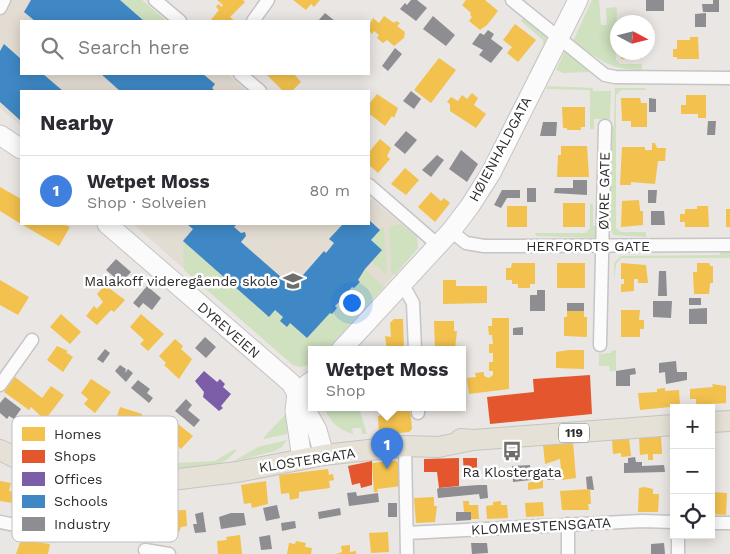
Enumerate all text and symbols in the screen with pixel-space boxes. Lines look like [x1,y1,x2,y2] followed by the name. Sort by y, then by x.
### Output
[610,15,655,60] north arrow
[20,20,370,75] search box
[38,34,66,62] icon: search
[78,36,189,59] text: Search here
[466,94,534,204] street label: HØIENHALDGATA
[40,110,113,135] text: Nearby
[595,152,613,230] street label: ØVRE GATE
[87,170,210,193] text: Wetpet Moss
[53,181,59,200] text: 1
[309,181,350,200] text: 80 m
[87,193,207,212] text: Shop · Solveien
[526,238,650,254] street label: HERFORDTS GATE
[282,270,304,292] school or university icon: Malakoff videregående skole
[84,273,278,289] place label: Malakoff videregående skole
[339,290,365,316] your location
[195,299,263,361] street label: DYREVEIEN
[308,346,466,411] popup
[326,358,448,381] text: Wetpet Moss
[326,381,366,400] text: Shop
[670,404,715,539] map controls
[670,404,715,449] button: +
[12,416,178,542] legend
[559,423,589,442] road number: 119
[54,426,101,442] text: Homes
[371,428,403,469] pin: 1
[501,440,523,462] bus stop icon: Ra Klostergata
[258,444,356,476] street label: KLOSTERGATA
[54,448,96,464] text: Shops
[670,449,715,494] button: −
[462,464,562,480] place label: Ra Klostergata
[54,471,103,487] text: Offices
[54,493,108,509] text: Schools
[670,494,715,539] button: locate
[471,514,611,538] street label: KLOMMESTENSGATA
[54,516,111,532] text: Industry

